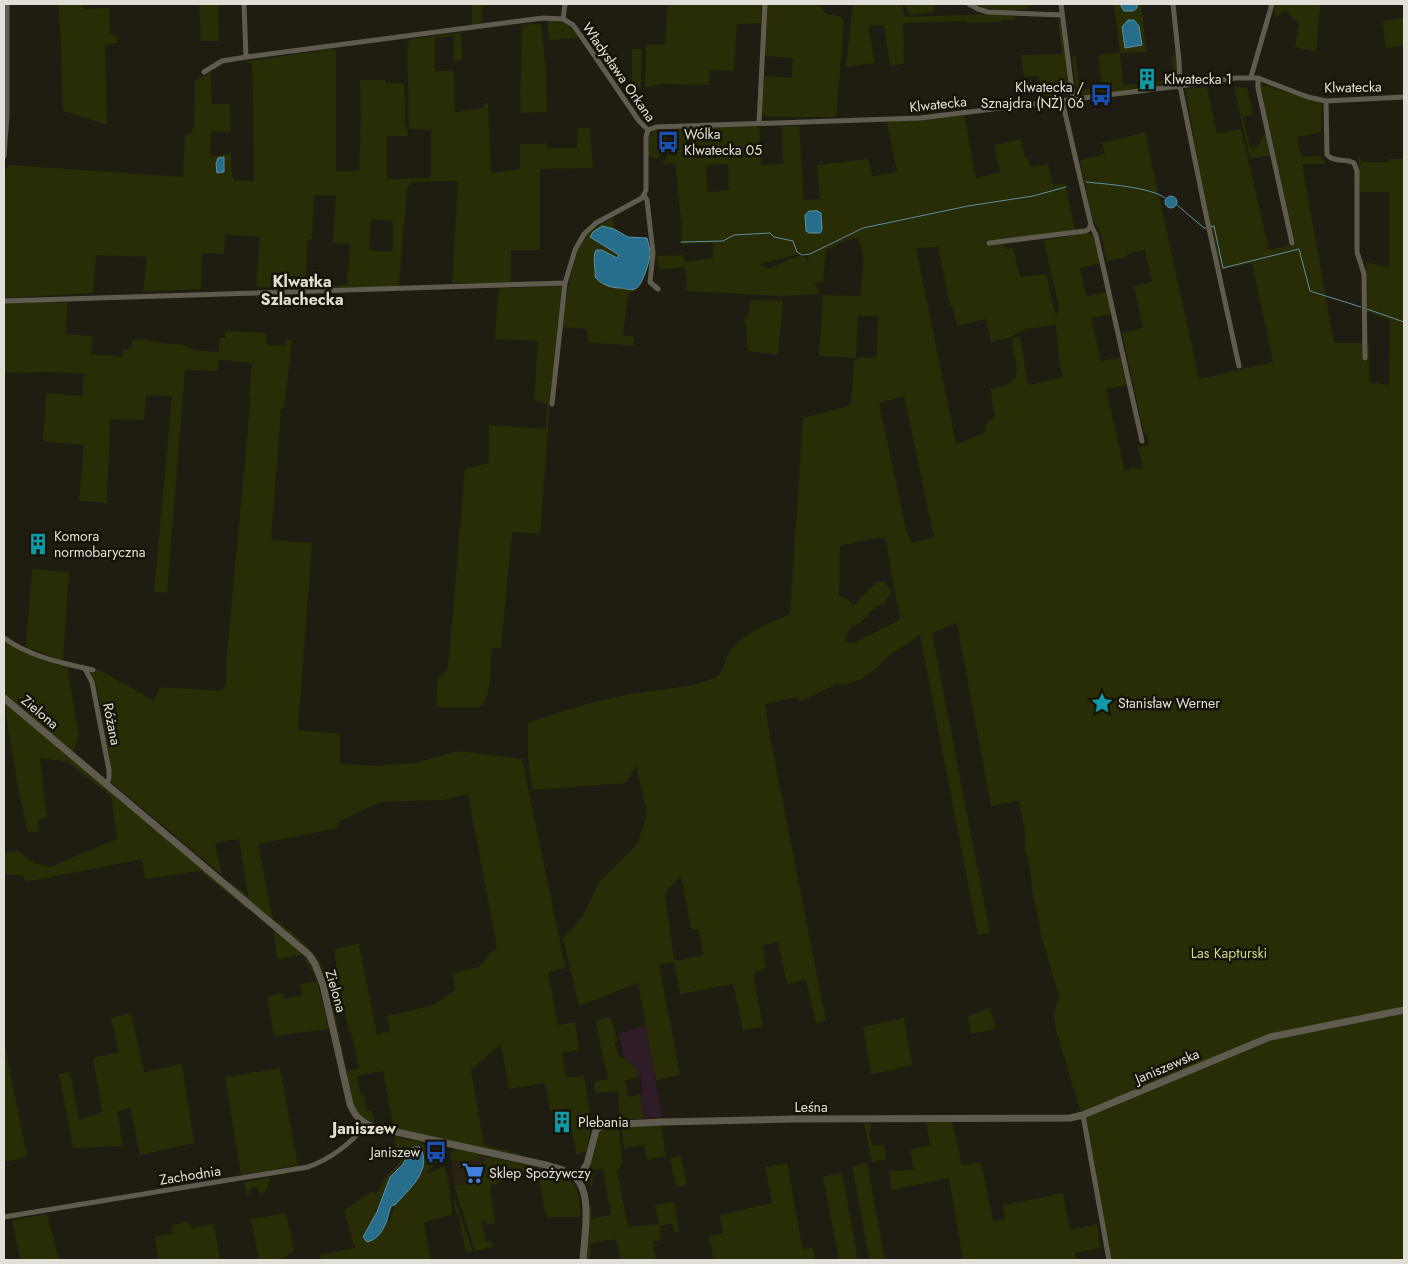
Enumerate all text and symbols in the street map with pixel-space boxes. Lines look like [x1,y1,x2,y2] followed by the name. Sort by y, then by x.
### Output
[577,18,661,126] street label: Władysława Orkana
[1134,66,1160,92] building icon: Klwatecka 1
[1164,69,1232,89] place label: Klwatecka 1
[1324,76,1382,98] street label: Klwatecka
[981,77,1084,113] place label: Klwatecka / Sznajdra (NŻ) 06
[1088,82,1114,108] bus stop icon: Klwatecka / Sznajdra (NŻ) 06
[908,91,968,117] street label: Klwatecka
[684,124,762,160] place label: Wólka Klwatecka 05
[655,129,681,155] bus stop icon: Wólka Klwatecka 05
[260,270,344,311] district label: Klwatka Szlachecka
[54,526,145,562] place label: Komora normobaryczna
[25,531,51,557] building icon: Komora normobaryczna
[17,690,63,734] street label: Zielona
[1089,690,1115,716] place icon: Stanisław Werner
[1118,693,1220,713] place label: Stanisław Werner
[98,701,126,747] street label: Różana
[1191,943,1267,963] park label: Las Kapturski
[320,967,352,1015] street label: Zielona
[1130,1044,1202,1089] street label: Janiszewska
[794,1097,828,1117] street label: Leśna
[549,1109,575,1135] building icon: Plebania
[578,1112,629,1132] place label: Plebania
[329,1117,397,1140] district label: Janiszew
[423,1139,449,1165] bus stop icon: Janiszew
[369,1142,420,1162] place label: Janiszew
[158,1160,222,1190] street label: Zachodnia
[460,1160,486,1186] supermarket icon: Sklep Spożywczy
[489,1163,591,1183] place label: Sklep Spożywczy

